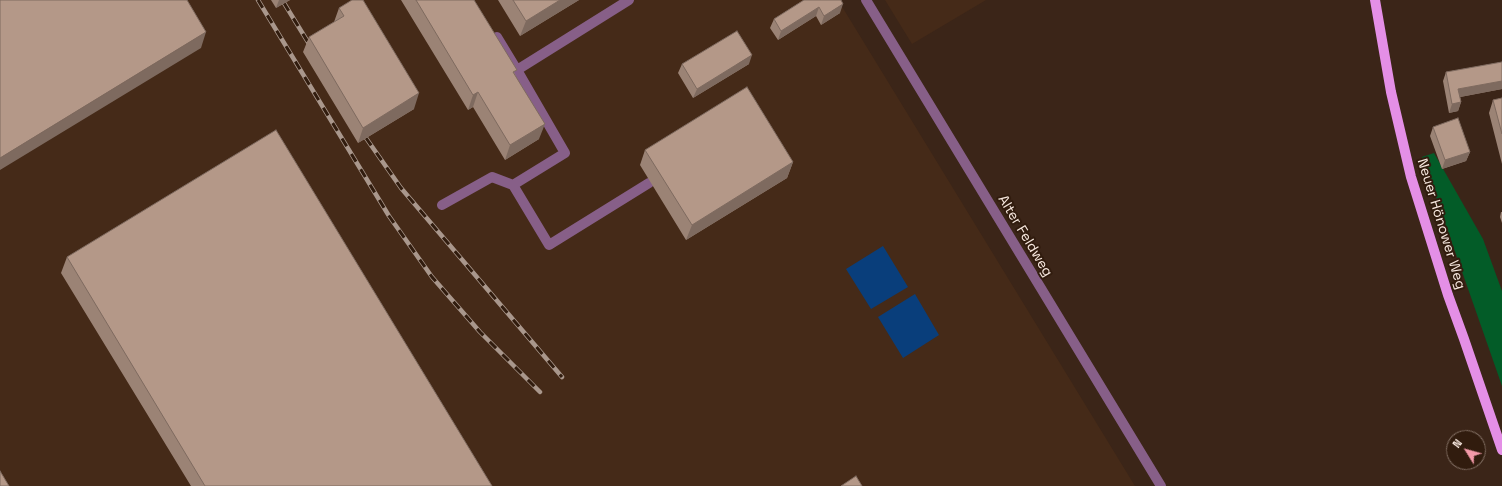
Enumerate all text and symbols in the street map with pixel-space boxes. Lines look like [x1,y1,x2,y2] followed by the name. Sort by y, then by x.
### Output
[1413,157,1469,291] street label: Neuer Hönower Weg
[994,192,1056,280] street label: Alter Feldweg
[1446,430,1486,470] north arrow
[1449,436,1465,451] text: N

